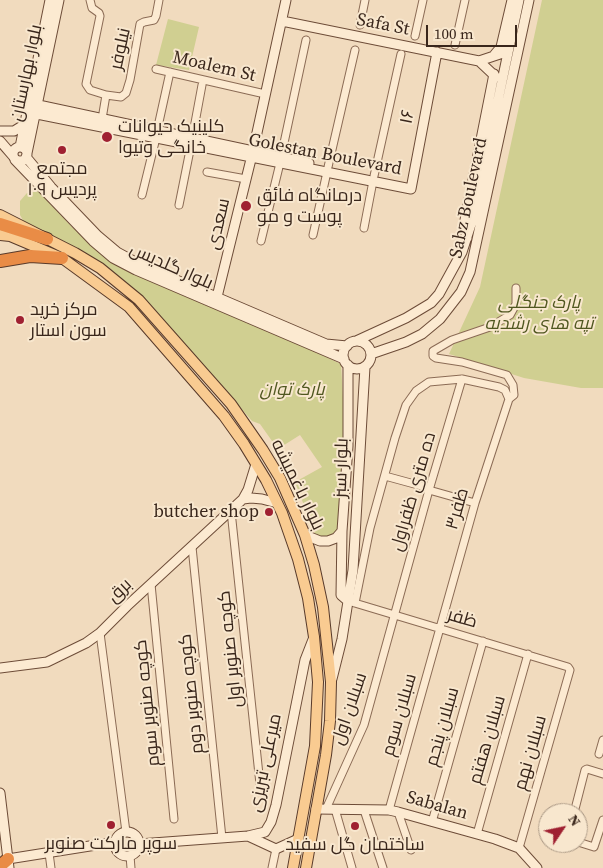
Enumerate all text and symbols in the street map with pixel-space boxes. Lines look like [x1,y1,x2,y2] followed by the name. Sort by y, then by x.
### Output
[355,9,411,41] street label: Safa St
[428,15,519,47] scale bar
[6,22,48,124] street label: بلوار بهارستان
[434,23,474,44] text: 100 m
[106,26,136,72] street label: نیلوفر
[170,47,258,87] street label: Moalem St
[396,108,420,126] street label: ۱۶
[118,116,224,158] place label: کلینیک حیوانات خانگی وتیوا
[100,130,114,144] marker: کلینیک حیوانات خانگی وتیوا
[246,130,404,180] street label: Golestan Boulevard
[446,136,492,260] street label: Sabz Boulevard
[56,144,68,156] marker: مجتمع پردیس ۱۰۹
[27,158,97,200] place label: مجتمع پردیس ۱۰۹
[257,185,362,228] place label: درمانگاه فائق پوست و مو
[203,196,235,252] street label: سعدی
[239,199,253,213] marker: درمانگاه فائق پوست و مو
[126,239,216,295] street label: بلوار گلدیس
[484,292,594,334] park label: پارک جنگلی تپه های رشدیه
[30,299,107,342] place label: مرکز خرید سون استار
[14,314,26,326] marker: مرکز خرید سون استار
[259,379,325,401] park label: پارک توان
[387,430,441,554] street label: ده متری ظفراول
[266,436,328,534] street label: بلوار باغمیشه
[330,438,354,498] street label: بلوار سبز
[442,486,474,532] street label: ظفر۳
[153,501,259,523] place label: butcher shop
[263,506,275,518] marker: butcher shop
[103,574,137,608] street label: برق
[214,589,248,709] street label: کوچه صنوبر اول
[444,604,480,634] street label: ظفر
[175,633,209,755] street label: کوچه صنوبر دوم
[131,638,165,768] street label: کوچه صنوبر سوم
[328,670,372,748] street label: سبلان اول
[378,671,422,759] street label: سبلان سوم
[421,685,465,769] street label: سبلان پنجم
[465,693,511,787] street label: سبلان هفتم
[245,712,287,814] street label: میرعلی تبریزی
[510,713,552,793] street label: سبلان نهم
[404,787,470,825] street label: Sabalan
[538,803,588,853] north arrow
[563,810,586,830] text: N
[105,819,117,831] marker: سوپر مارکت صنوبر
[349,820,361,832] marker: ساختمان گل سفید
[45,833,177,855] place label: سوپر مارکت صنوبر
[285,834,425,856] place label: ساختمان گل سفید

